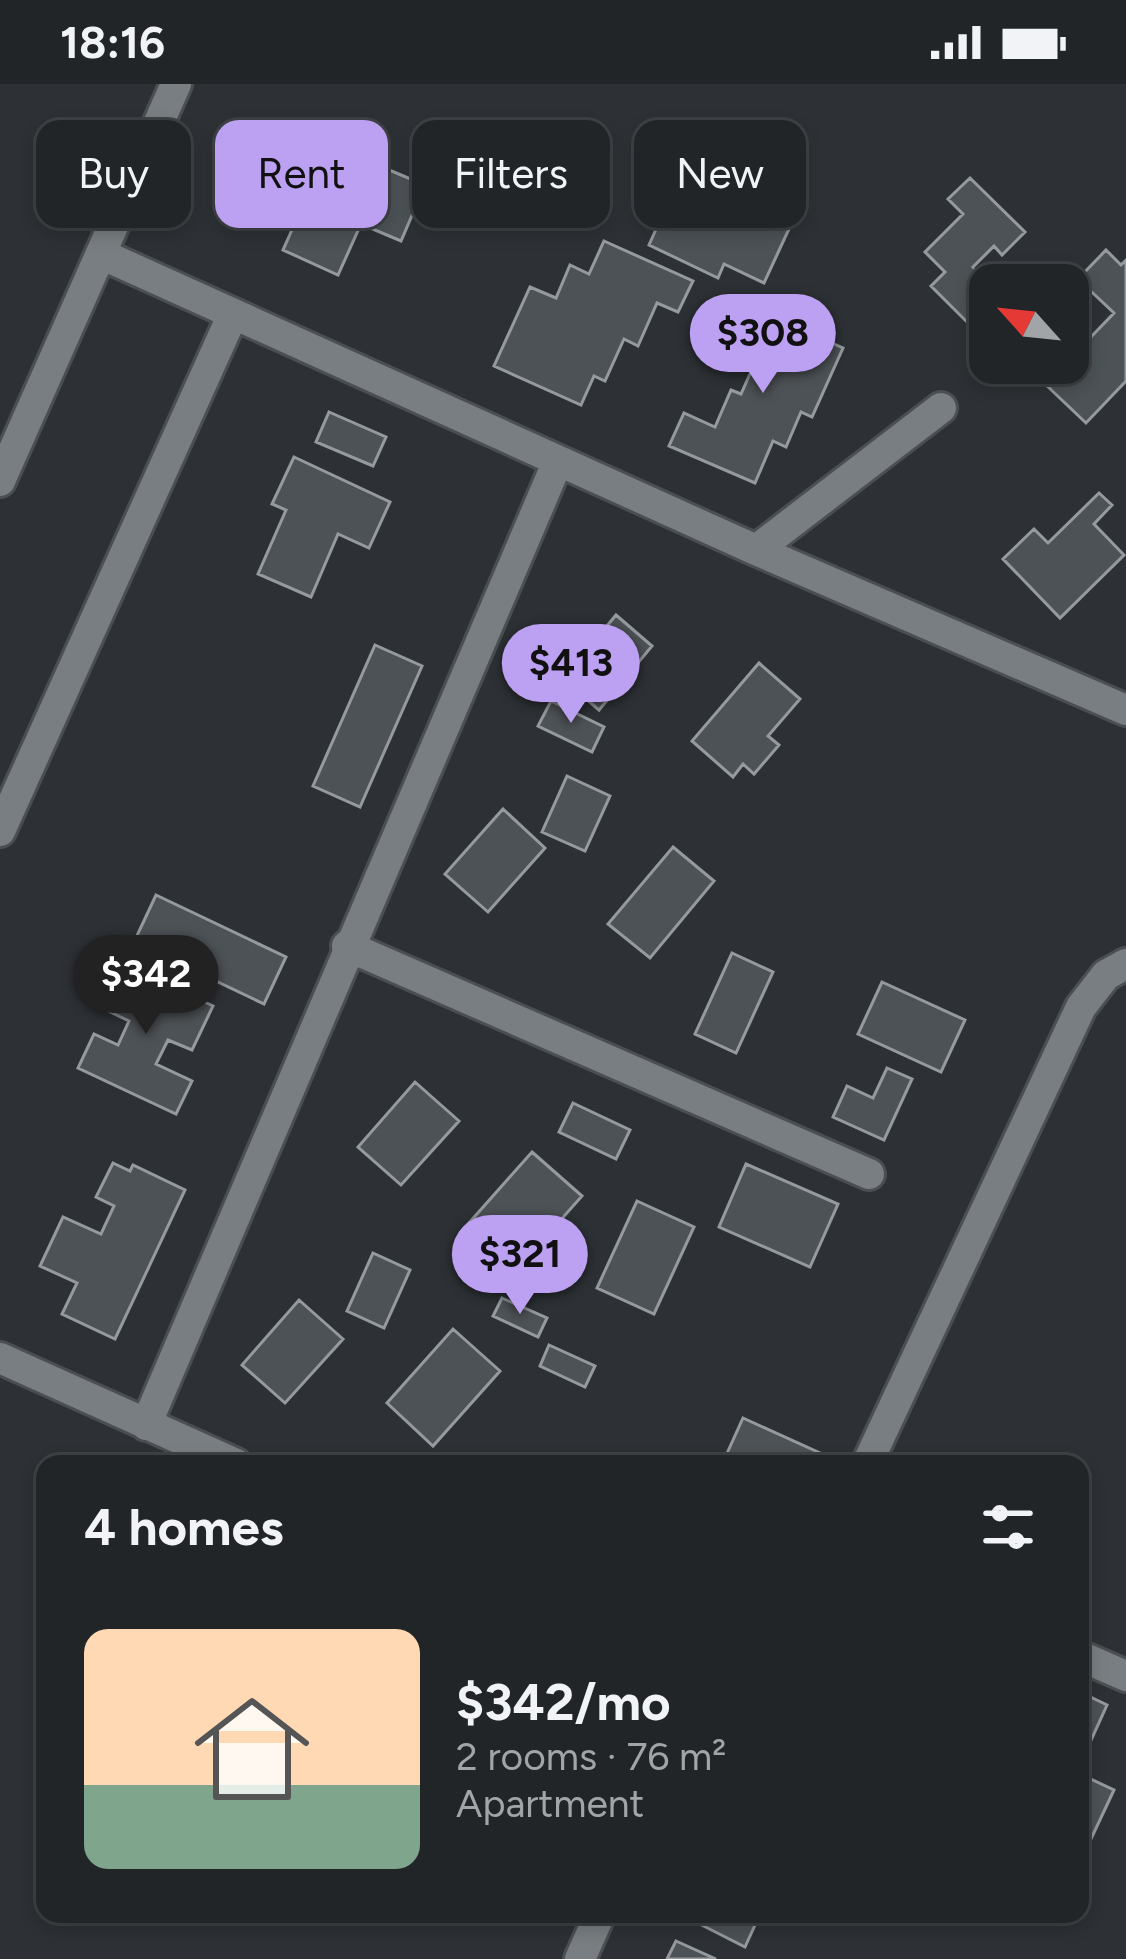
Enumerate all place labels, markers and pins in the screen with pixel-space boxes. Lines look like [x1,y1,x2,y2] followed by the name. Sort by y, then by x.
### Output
[692,294,834,396] pin: $308
[500,624,642,726] pin: $413
[75,935,217,1037] pin: $342
[449,1215,591,1317] pin: $321

